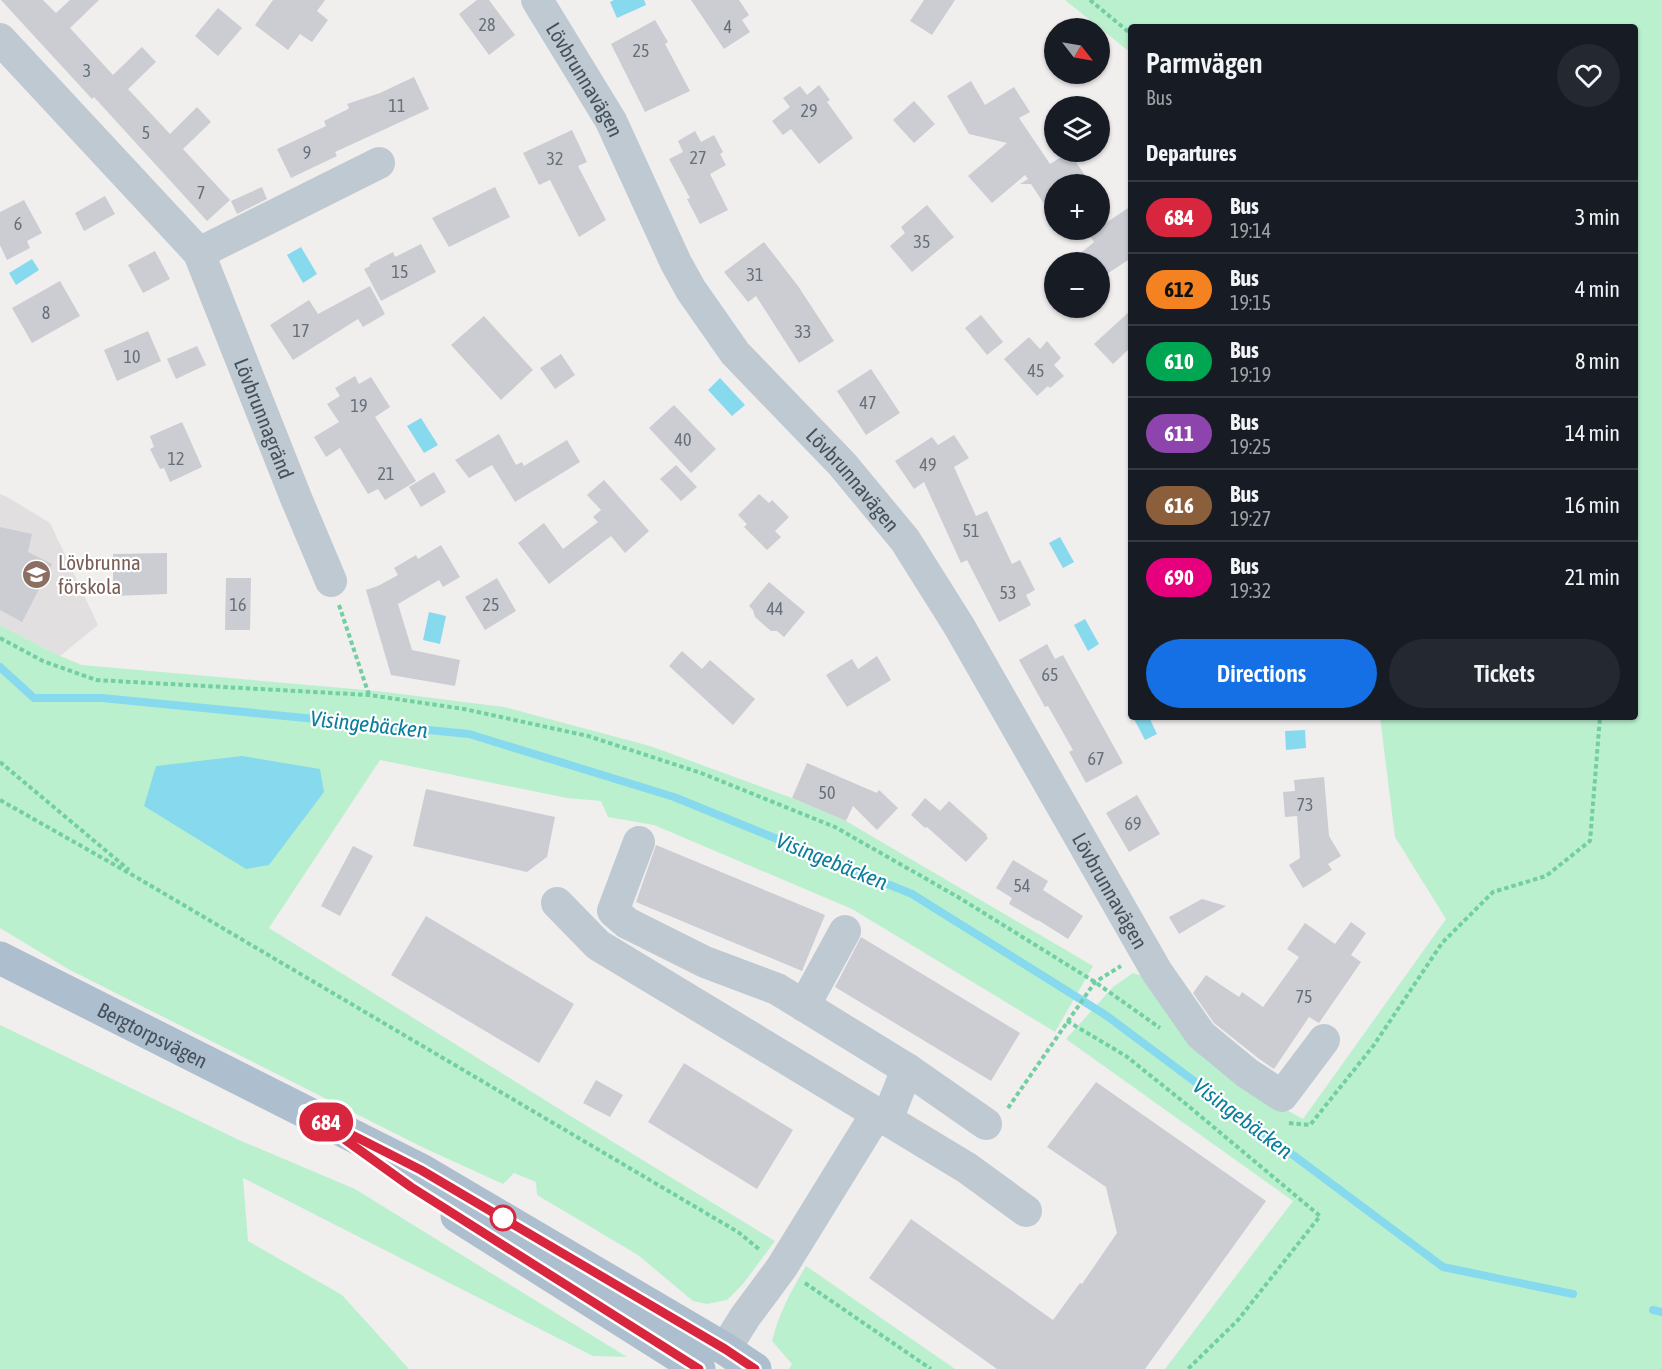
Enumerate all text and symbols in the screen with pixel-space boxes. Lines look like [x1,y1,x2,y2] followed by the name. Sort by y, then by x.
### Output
[479,14,495,35] house number: 28
[724,16,732,37] house number: 4
[541,18,629,140] street label: Lövbrunnavägen
[1044,18,1110,84] north arrow
[1044,18,1110,318] map controls
[633,40,649,61] house number: 25
[1557,44,1620,107] button: heart
[1146,47,1263,79] text: Parmvägen
[83,60,91,81] house number: 3
[1146,86,1172,109] text: Bus
[389,95,405,116] house number: 11
[1044,96,1110,162] button: layers
[801,100,817,121] house number: 29
[142,122,150,143] house number: 5
[1146,140,1236,166] text: Departures
[303,142,311,163] house number: 9
[690,147,706,168] house number: 27
[547,148,563,169] house number: 32
[1044,174,1110,240] button: +
[197,182,205,203] house number: 7
[1230,193,1259,219] text: Bus
[1575,204,1620,230] text: 3 min
[1164,205,1194,229] text: 684
[14,213,22,234] house number: 6
[1230,219,1271,242] text: 19:14
[914,231,930,252] house number: 35
[1044,252,1110,318] button: −
[392,261,408,282] house number: 15
[747,264,763,285] house number: 31
[1230,265,1259,291] text: Bus
[1575,276,1620,302] text: 4 min
[1164,277,1194,301] text: 612
[1230,291,1271,314] text: 19:15
[42,302,50,323] house number: 8
[293,320,309,341] house number: 17
[795,321,811,342] house number: 33
[1230,337,1259,363] text: Bus
[124,346,140,367] house number: 10
[1575,348,1620,374] text: 8 min
[1164,349,1194,373] text: 610
[230,355,299,482] street label: Lövbrunnagränd
[1028,360,1044,381] house number: 45
[1230,363,1271,386] text: 19:19
[860,392,876,413] house number: 47
[351,395,367,416] house number: 19
[1230,409,1259,435] text: Bus
[1565,420,1620,446] text: 14 min
[1164,421,1194,445] text: 611
[802,423,905,536] street label: Lövbrunnavägen
[675,429,691,450] house number: 40
[1230,435,1271,458] text: 19:25
[168,448,184,469] house number: 12
[920,454,936,475] house number: 49
[378,463,394,484] house number: 21
[1230,481,1259,507] text: Bus
[1565,492,1620,518] text: 16 min
[1164,493,1194,517] text: 616
[1230,507,1271,530] text: 19:27
[963,520,979,541] house number: 51
[58,550,141,598] place label: Lövbrunna förskola
[1230,553,1259,579] text: Bus
[21,558,53,590] school or university icon: Lövbrunna förskola
[1565,564,1620,590] text: 21 min
[1164,565,1194,589] text: 690
[1230,579,1271,602] text: 19:32
[1000,582,1016,603] house number: 53
[230,594,246,615] house number: 16
[483,594,499,615] house number: 25
[767,598,783,619] house number: 44
[1146,639,1377,708] button: Directions
[1389,639,1620,708] button: Tickets
[1042,664,1058,685] house number: 65
[309,705,429,743] water label: Visingebäcken
[1088,748,1104,769] house number: 67
[819,782,835,803] house number: 50
[1297,794,1313,815] house number: 73
[1125,813,1141,834] house number: 69
[772,827,892,895] water label: Visingebäcken
[1068,828,1153,953] street label: Lövbrunnavägen
[1014,875,1030,896] house number: 54
[1296,986,1312,1007] house number: 75
[94,997,212,1073] street label: Bergtorpsvägen
[1188,1072,1298,1164] water label: Visingebäcken
[292,1102,360,1142] line badge: 684
[311,1110,341,1134] text: 684
[490,1205,516,1231] unlabelled marker

